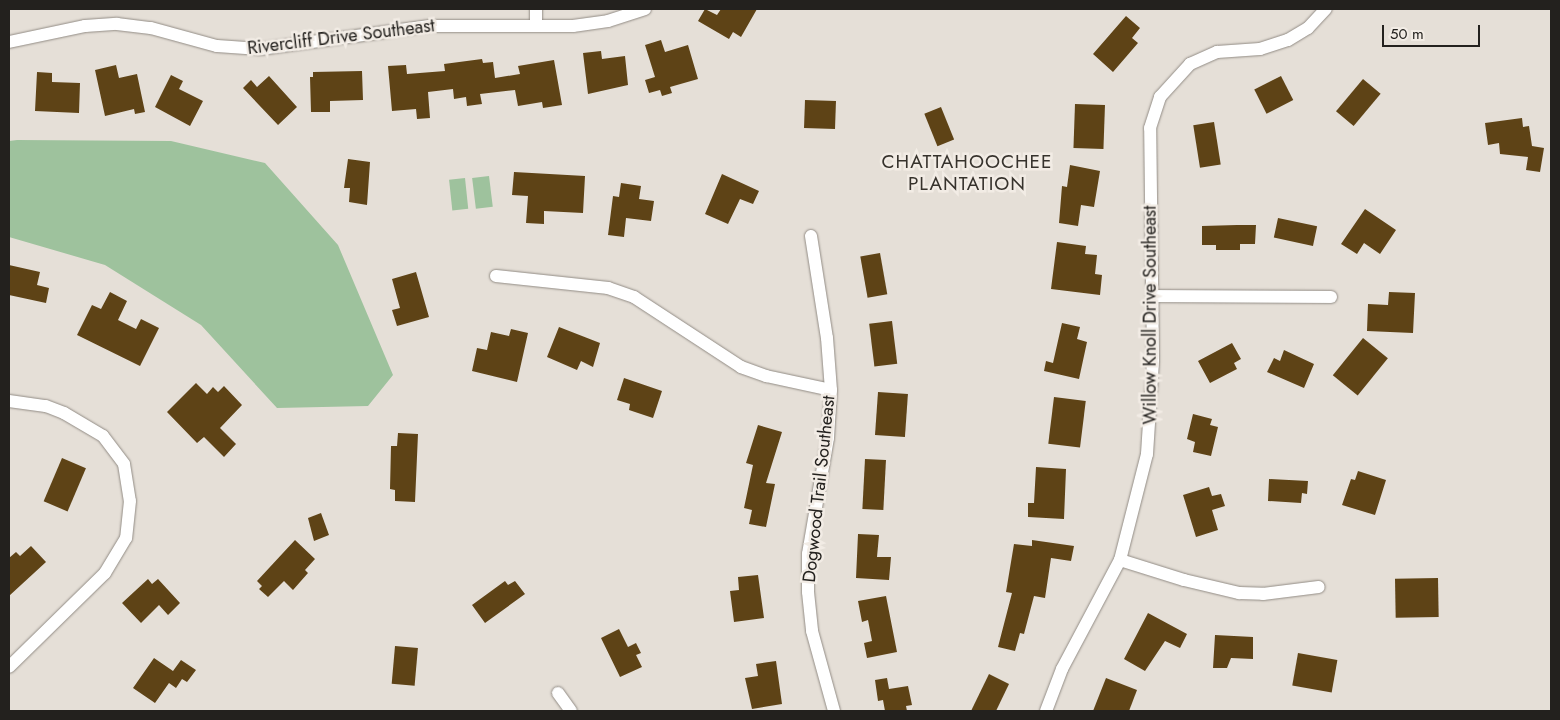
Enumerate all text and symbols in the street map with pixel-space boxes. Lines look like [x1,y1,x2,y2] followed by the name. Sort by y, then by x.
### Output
[246,15,436,59] street label: Rivercliff Drive Southeast
[1385,15,1482,47] scale bar
[1390,23,1424,45] text: 50 m
[880,151,1054,195] district label: CHATTAHOOCHEE PLANTATION
[1139,206,1161,424] street label: Willow Knoll Drive Southeast
[798,394,840,584] street label: Dogwood Trail Southeast

